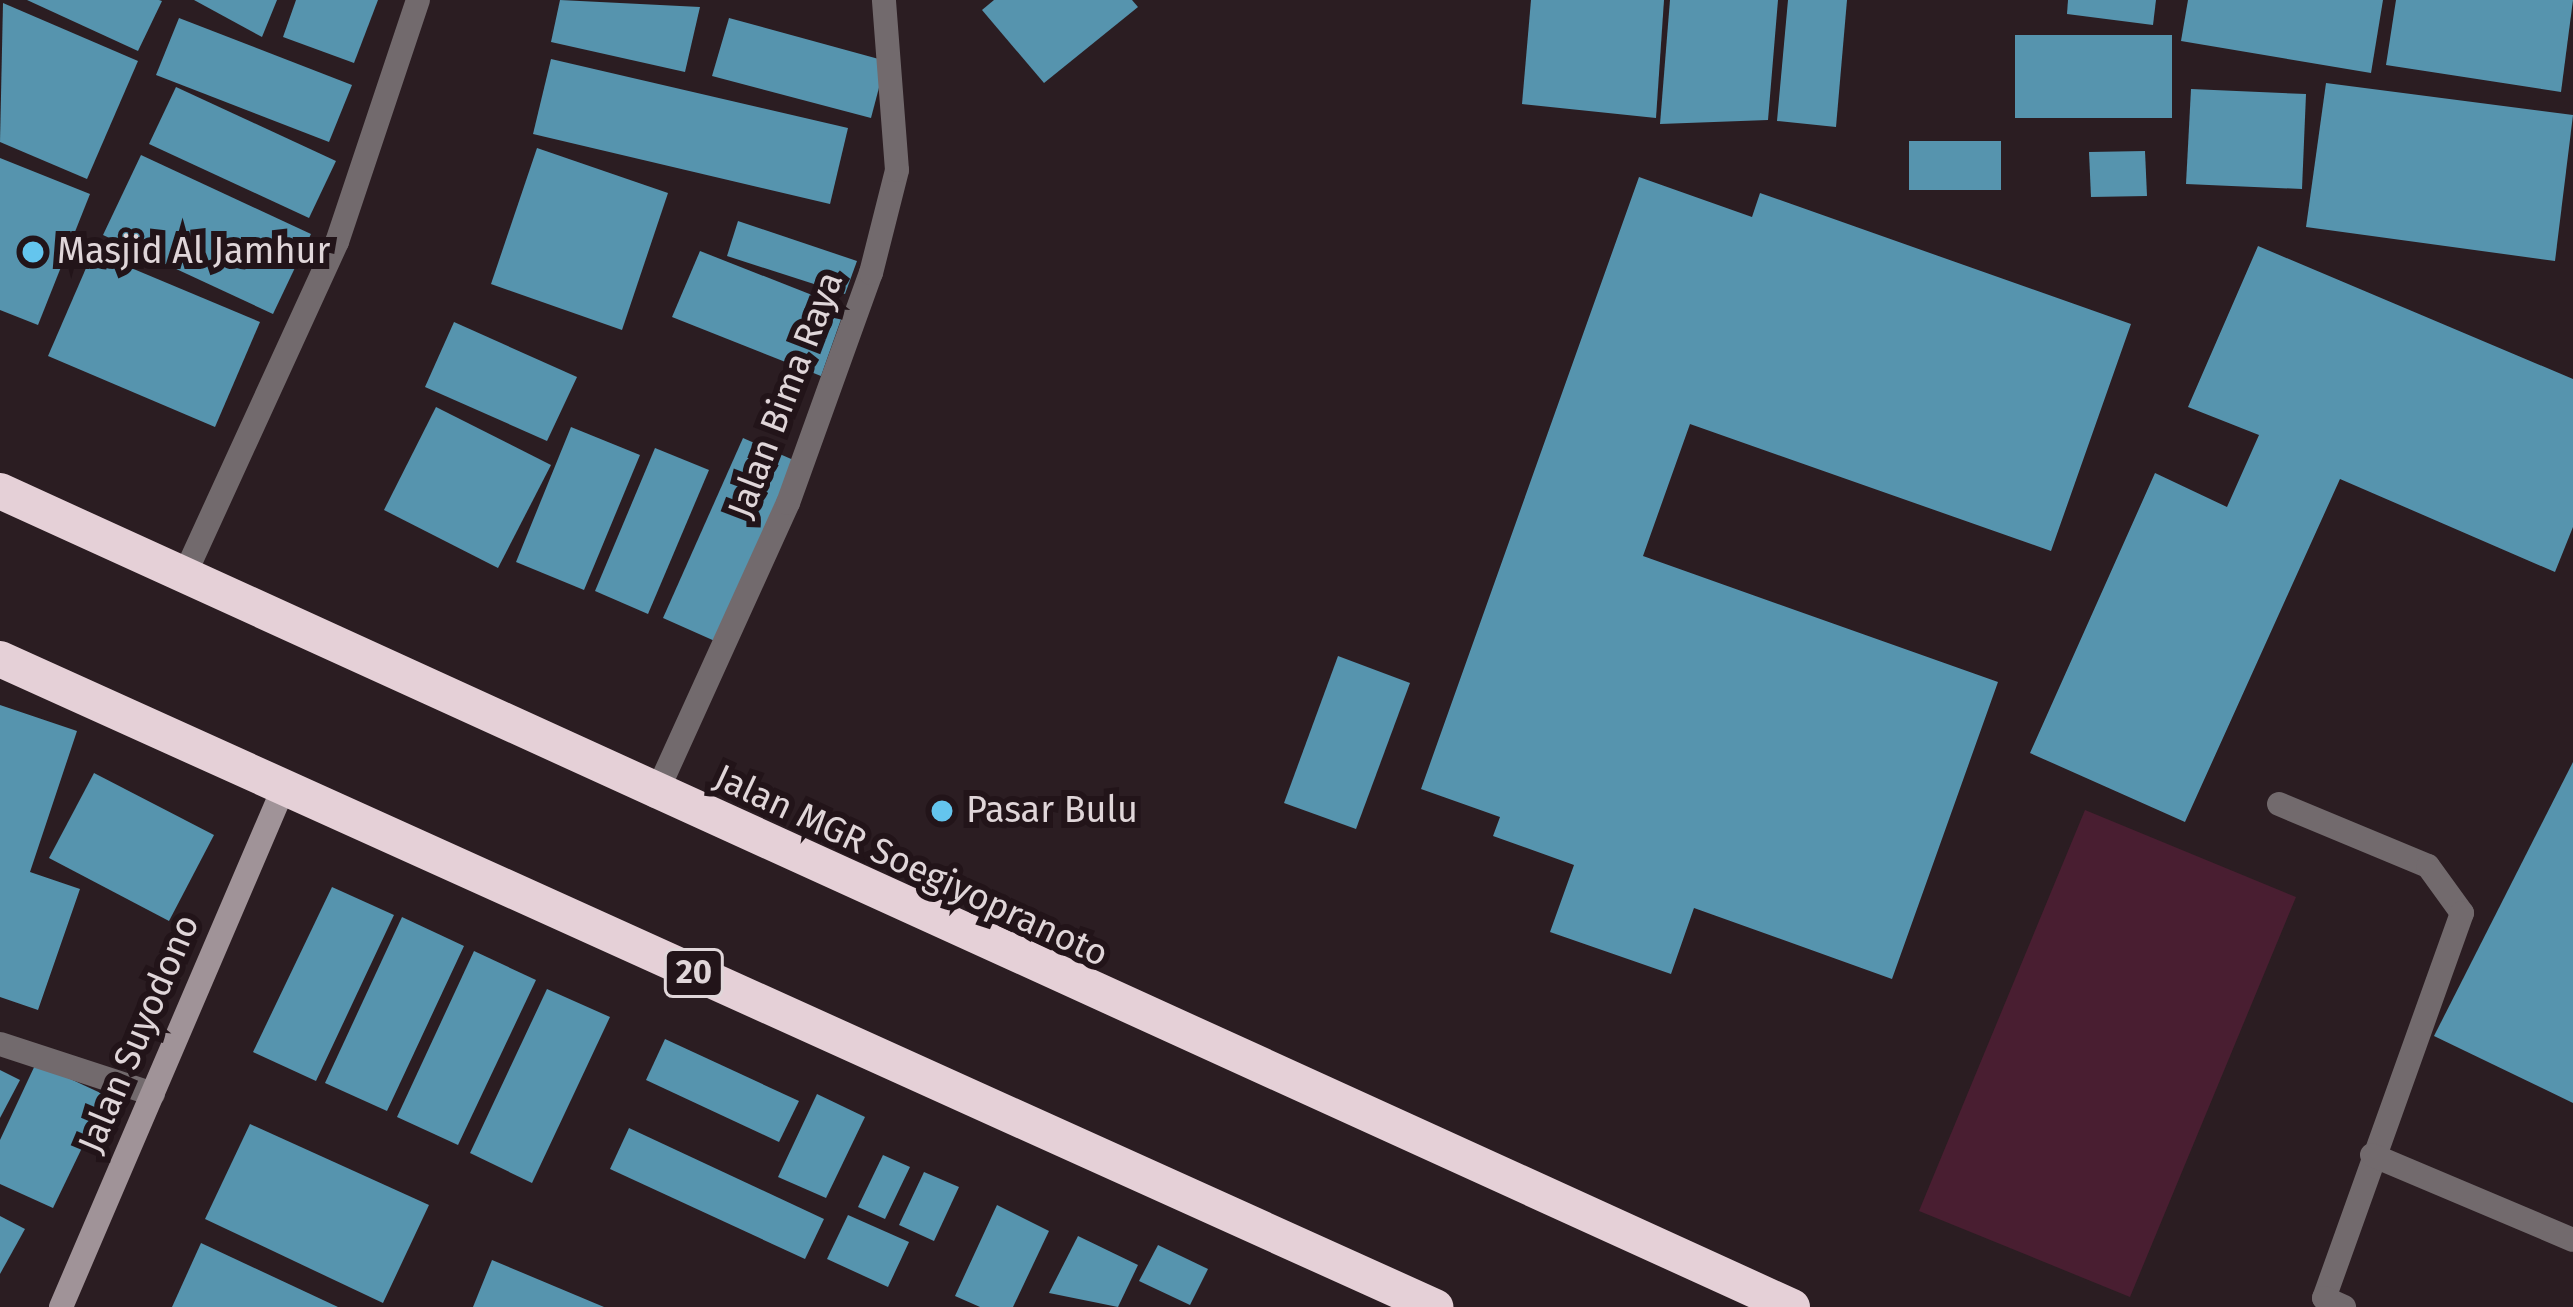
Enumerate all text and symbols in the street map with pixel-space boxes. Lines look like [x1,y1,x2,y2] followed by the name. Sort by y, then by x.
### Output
[57,230,330,274] place label: Masjid Al Jamhur
[20,239,46,265] marker: Masjid Al Jamhur
[719,266,853,524] street label: Jalan Bima Raya
[707,756,1115,976] street label: Jalan MGR Soegiyopranoto
[966,789,1138,833] place label: Pasar Bulu
[929,798,955,824] marker: Pasar Bulu
[69,908,209,1160] street label: Jalan Suyodono
[661,946,727,1000] road number: 20

